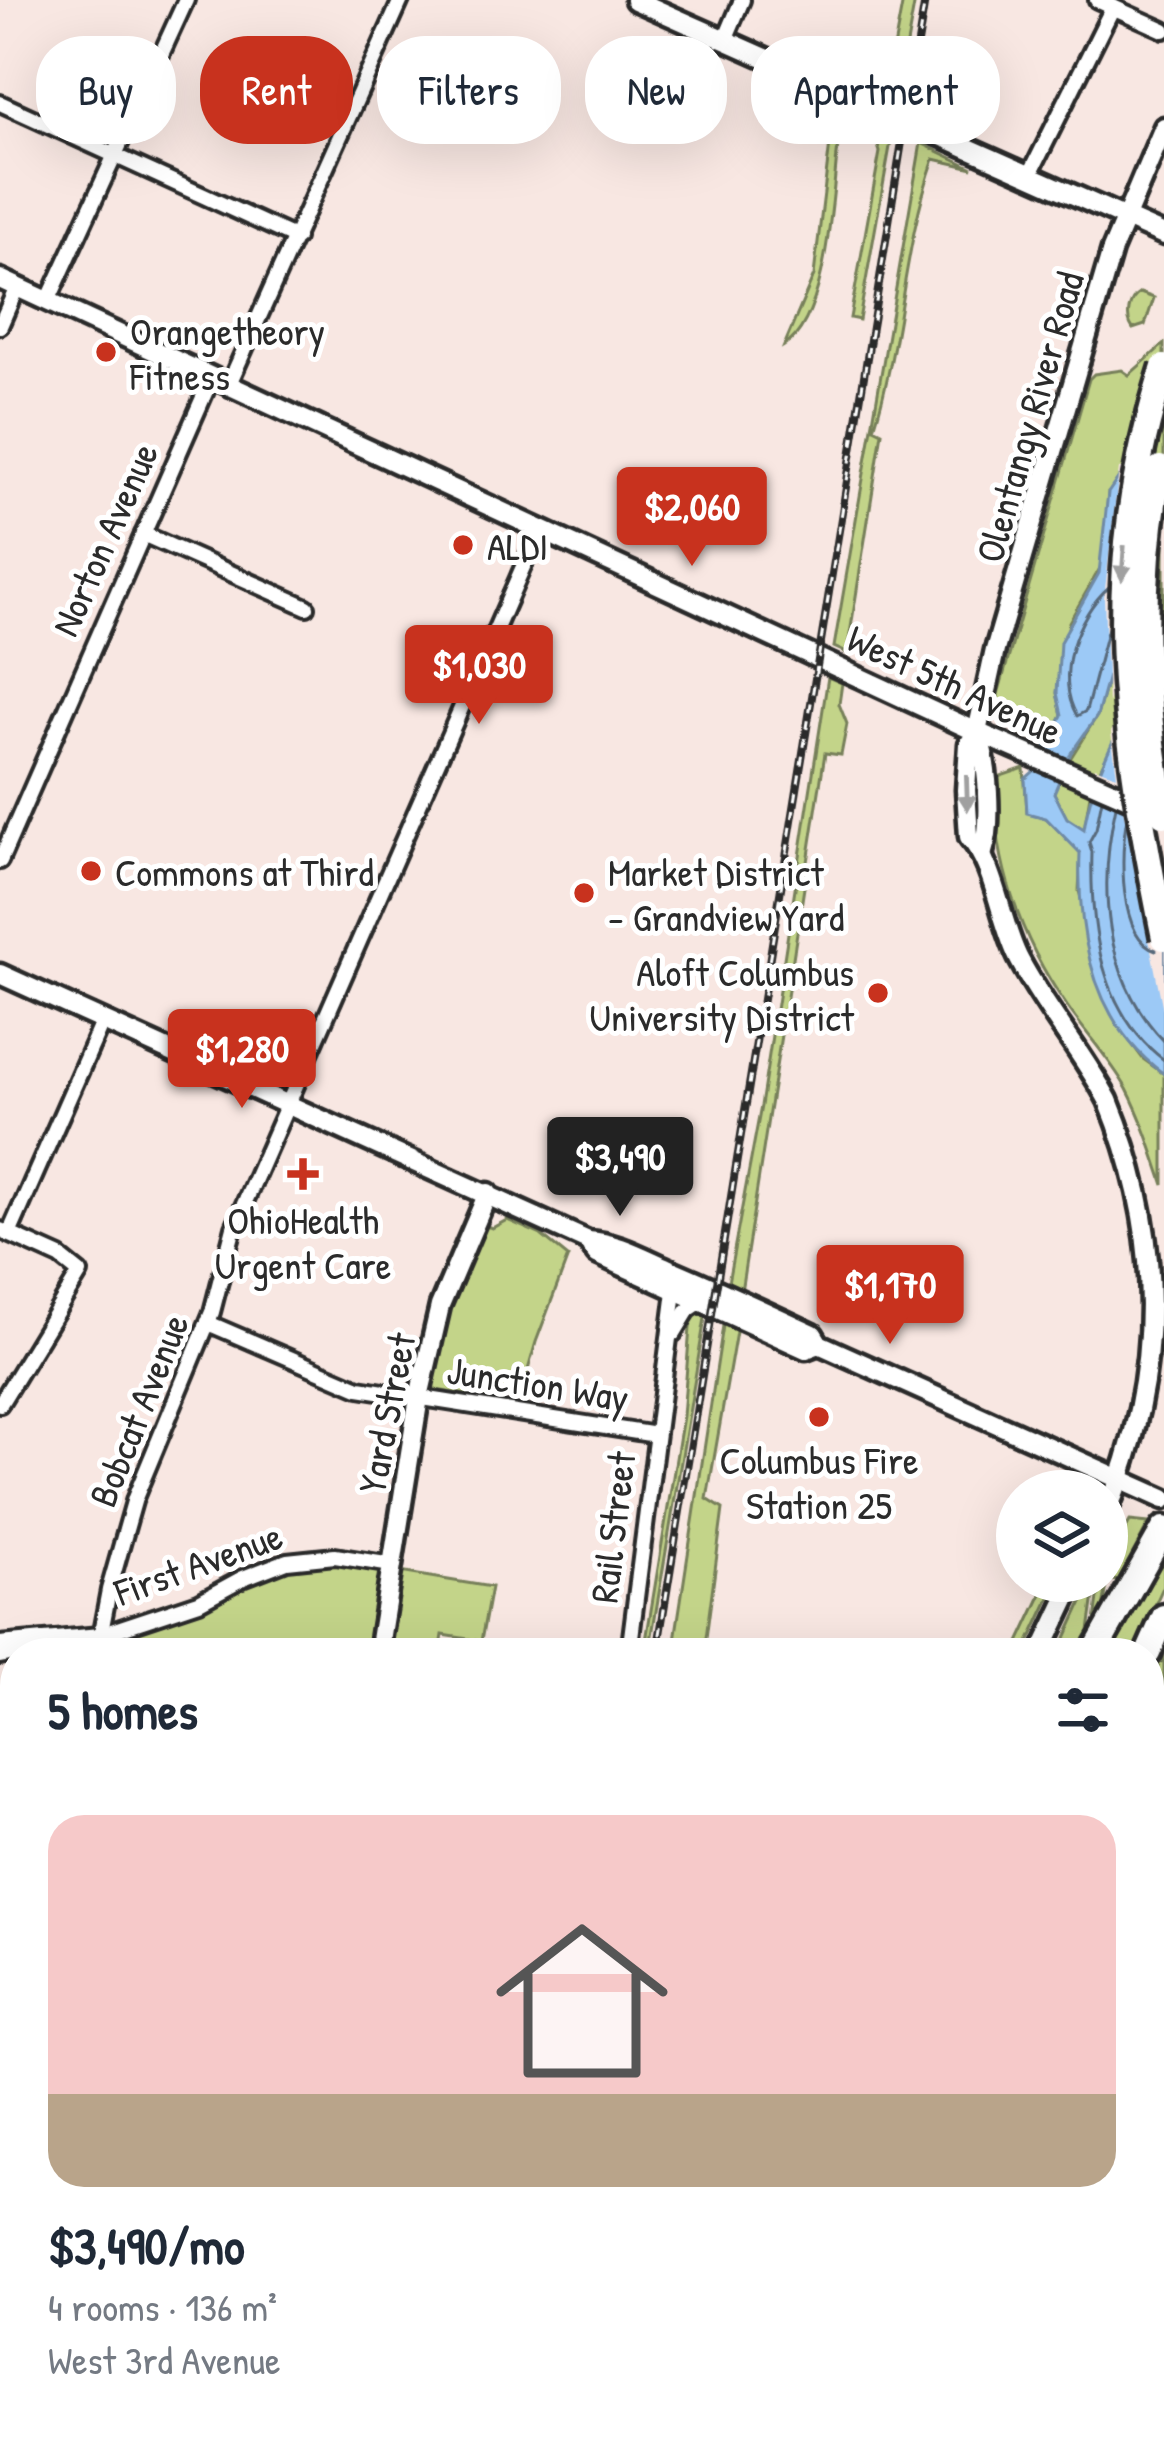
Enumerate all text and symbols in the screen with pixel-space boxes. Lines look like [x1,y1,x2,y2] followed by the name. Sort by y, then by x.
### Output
[36,36,176,144] chip: Buy
[200,36,353,144] chip: Rent
[377,36,561,144] chip: Filters
[585,36,727,144] chip: New
[751,36,1000,144] chip: Apartment
[962,266,1096,568] street label: Olentangy River Road
[129,304,325,402] place label: Orangetheory Fitness
[93,339,119,365] marker: Orangetheory Fitness
[38,434,170,644] street label: Norton Avenue
[594,467,790,569] pin: $2,060
[644,479,740,532] text: $2,060
[487,519,548,572] place label: ALDI
[450,532,476,558] marker: ALDI
[1114,545,1133,582] one-way arrow
[839,611,1071,757] street label: West 5th Avenue
[381,625,577,727] pin: $1,030
[432,637,526,690] text: $1,030
[958,775,977,813] one-way arrow
[115,845,374,898] place label: Commons at Third
[608,845,844,943] place label: Market District - Grandview Yard
[78,858,104,884] marker: Commons at Third
[571,880,597,906] marker: Market District - Grandview Yard
[589,945,855,1043] place label: Aloft Columbus University District
[865,980,891,1006] marker: Aloft Columbus University District
[144,1009,340,1111] pin: $1,280
[195,1021,289,1074] text: $1,280
[522,1117,718,1219] pin: $3,490
[574,1129,666,1182] text: $3,490
[287,1158,319,1190] marker: OhioHealth Urgent Care
[215,1193,391,1291] place label: OhioHealth Urgent Care
[792,1245,988,1347] pin: $1,170
[844,1257,936,1310] text: $1,170
[75,1306,201,1514] street label: Bobcat Avenue
[344,1328,428,1498] street label: Yard Street
[443,1343,633,1423] street label: Junction Way
[806,1404,832,1430] marker: Columbus Fire Station 25
[719,1433,919,1531] place label: Columbus Fire Station 25
[576,1448,648,1606] street label: Rail Street
[996,1470,1128,1602] map controls
[996,1470,1128,1602] button: layers
[106,1508,289,1618] street label: First Avenue
[48,1676,198,1745] text: 5 homes
[1050,1677,1116,1743] icon: filters
[474,1893,690,2109] icon: home
[48,2211,245,2280] text: $3,490/mo
[48,2280,277,2333] text: 4 rooms · 136 m²
[48,2333,281,2386] text: West 3rd Avenue

